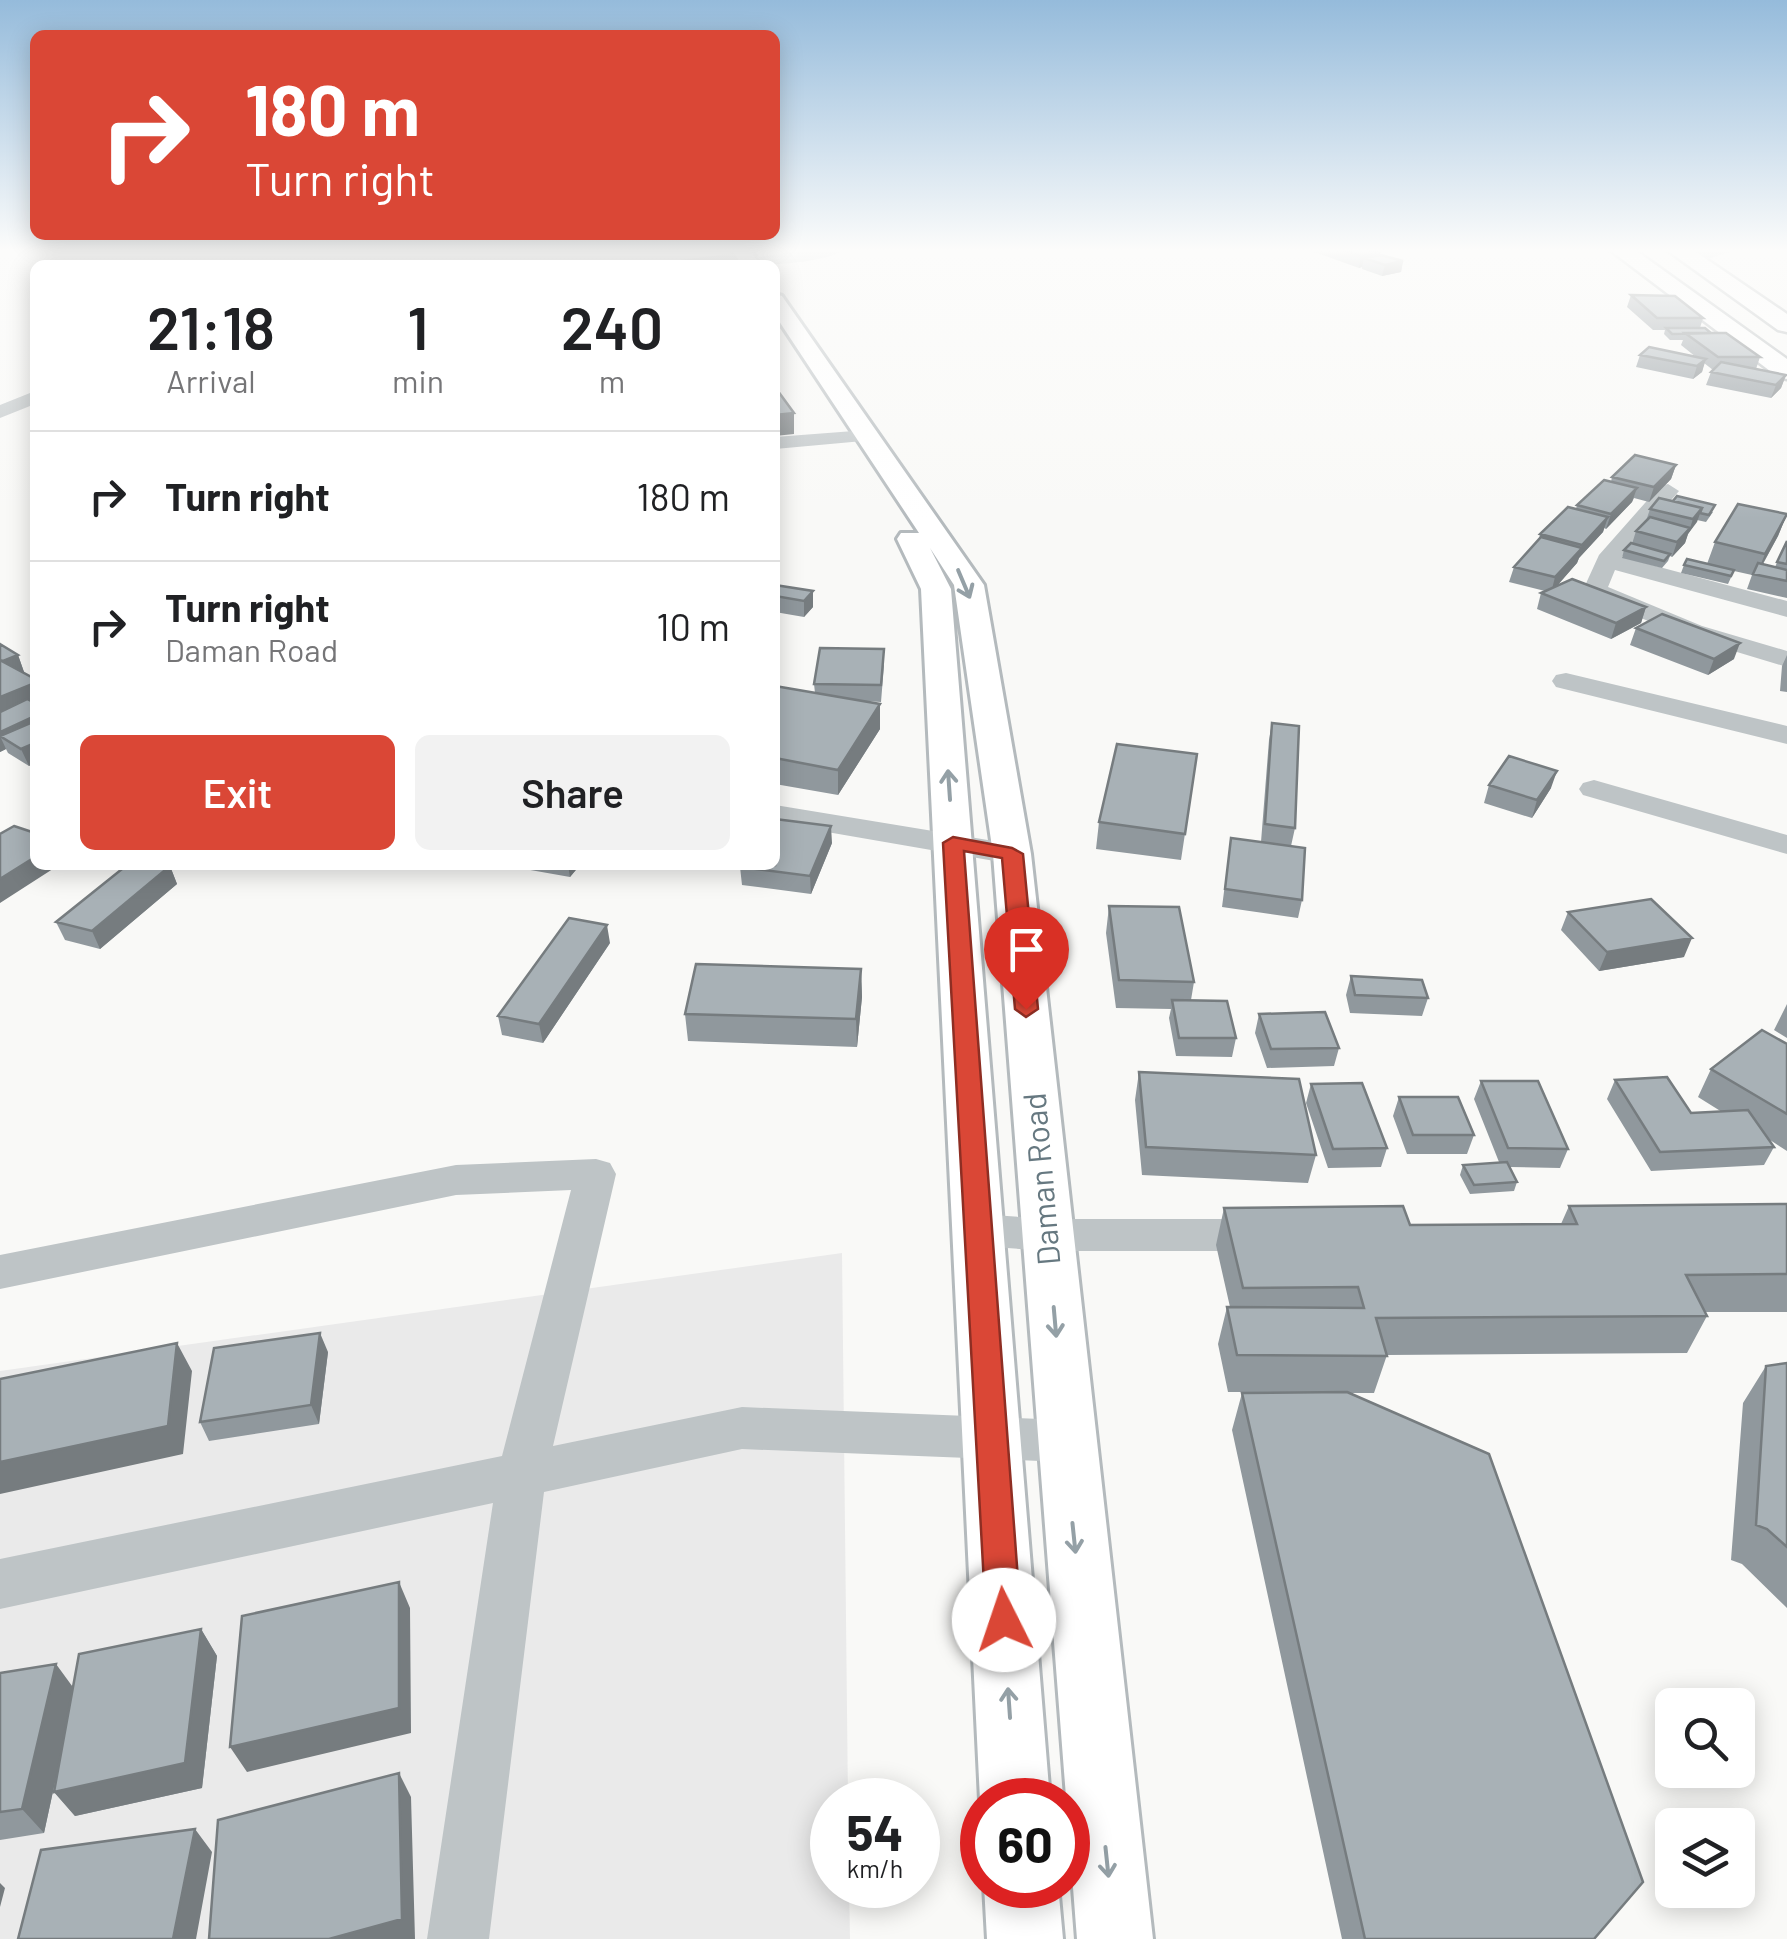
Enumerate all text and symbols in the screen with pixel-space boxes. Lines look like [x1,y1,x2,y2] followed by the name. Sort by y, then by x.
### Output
[245,66,420,150] text: 180 m
[80,70,210,200] icon: right
[245,151,435,205] text: Turn right
[147,290,275,362] text: 21:18
[407,290,429,362] text: 1
[561,290,663,362] text: 240
[166,361,256,399] text: Arrival
[392,361,444,399] text: min
[599,361,625,399] text: m
[80,469,135,524] icon: right
[165,473,330,519] text: Turn right
[636,473,730,519] text: 180 m
[957,569,975,599] one-way arrow
[165,584,330,630] text: Turn right
[80,599,135,654] icon: right
[656,603,730,649] text: 10 m
[165,630,338,668] text: Daman Road
[80,735,395,850] button: Exit
[415,735,730,850] button: Share
[939,769,958,801] one-way arrow
[984,907,1069,1010] pin
[999,922,1054,977] icon: arrive
[1014,1091,1066,1267] street label: Daman Road
[1045,1306,1064,1338] one-way arrow
[1065,1522,1084,1554] one-way arrow
[952,1568,1056,1672] position arrow
[999,1687,1018,1719] one-way arrow
[1655,1688,1755,1908] map controls
[1655,1688,1755,1788] button: search
[960,1778,1090,1908] speed limit sign: 60
[846,1801,904,1861] text: 54
[1655,1808,1755,1908] button: layers
[1098,1845,1117,1877] one-way arrow
[847,1853,903,1883] text: km/h

